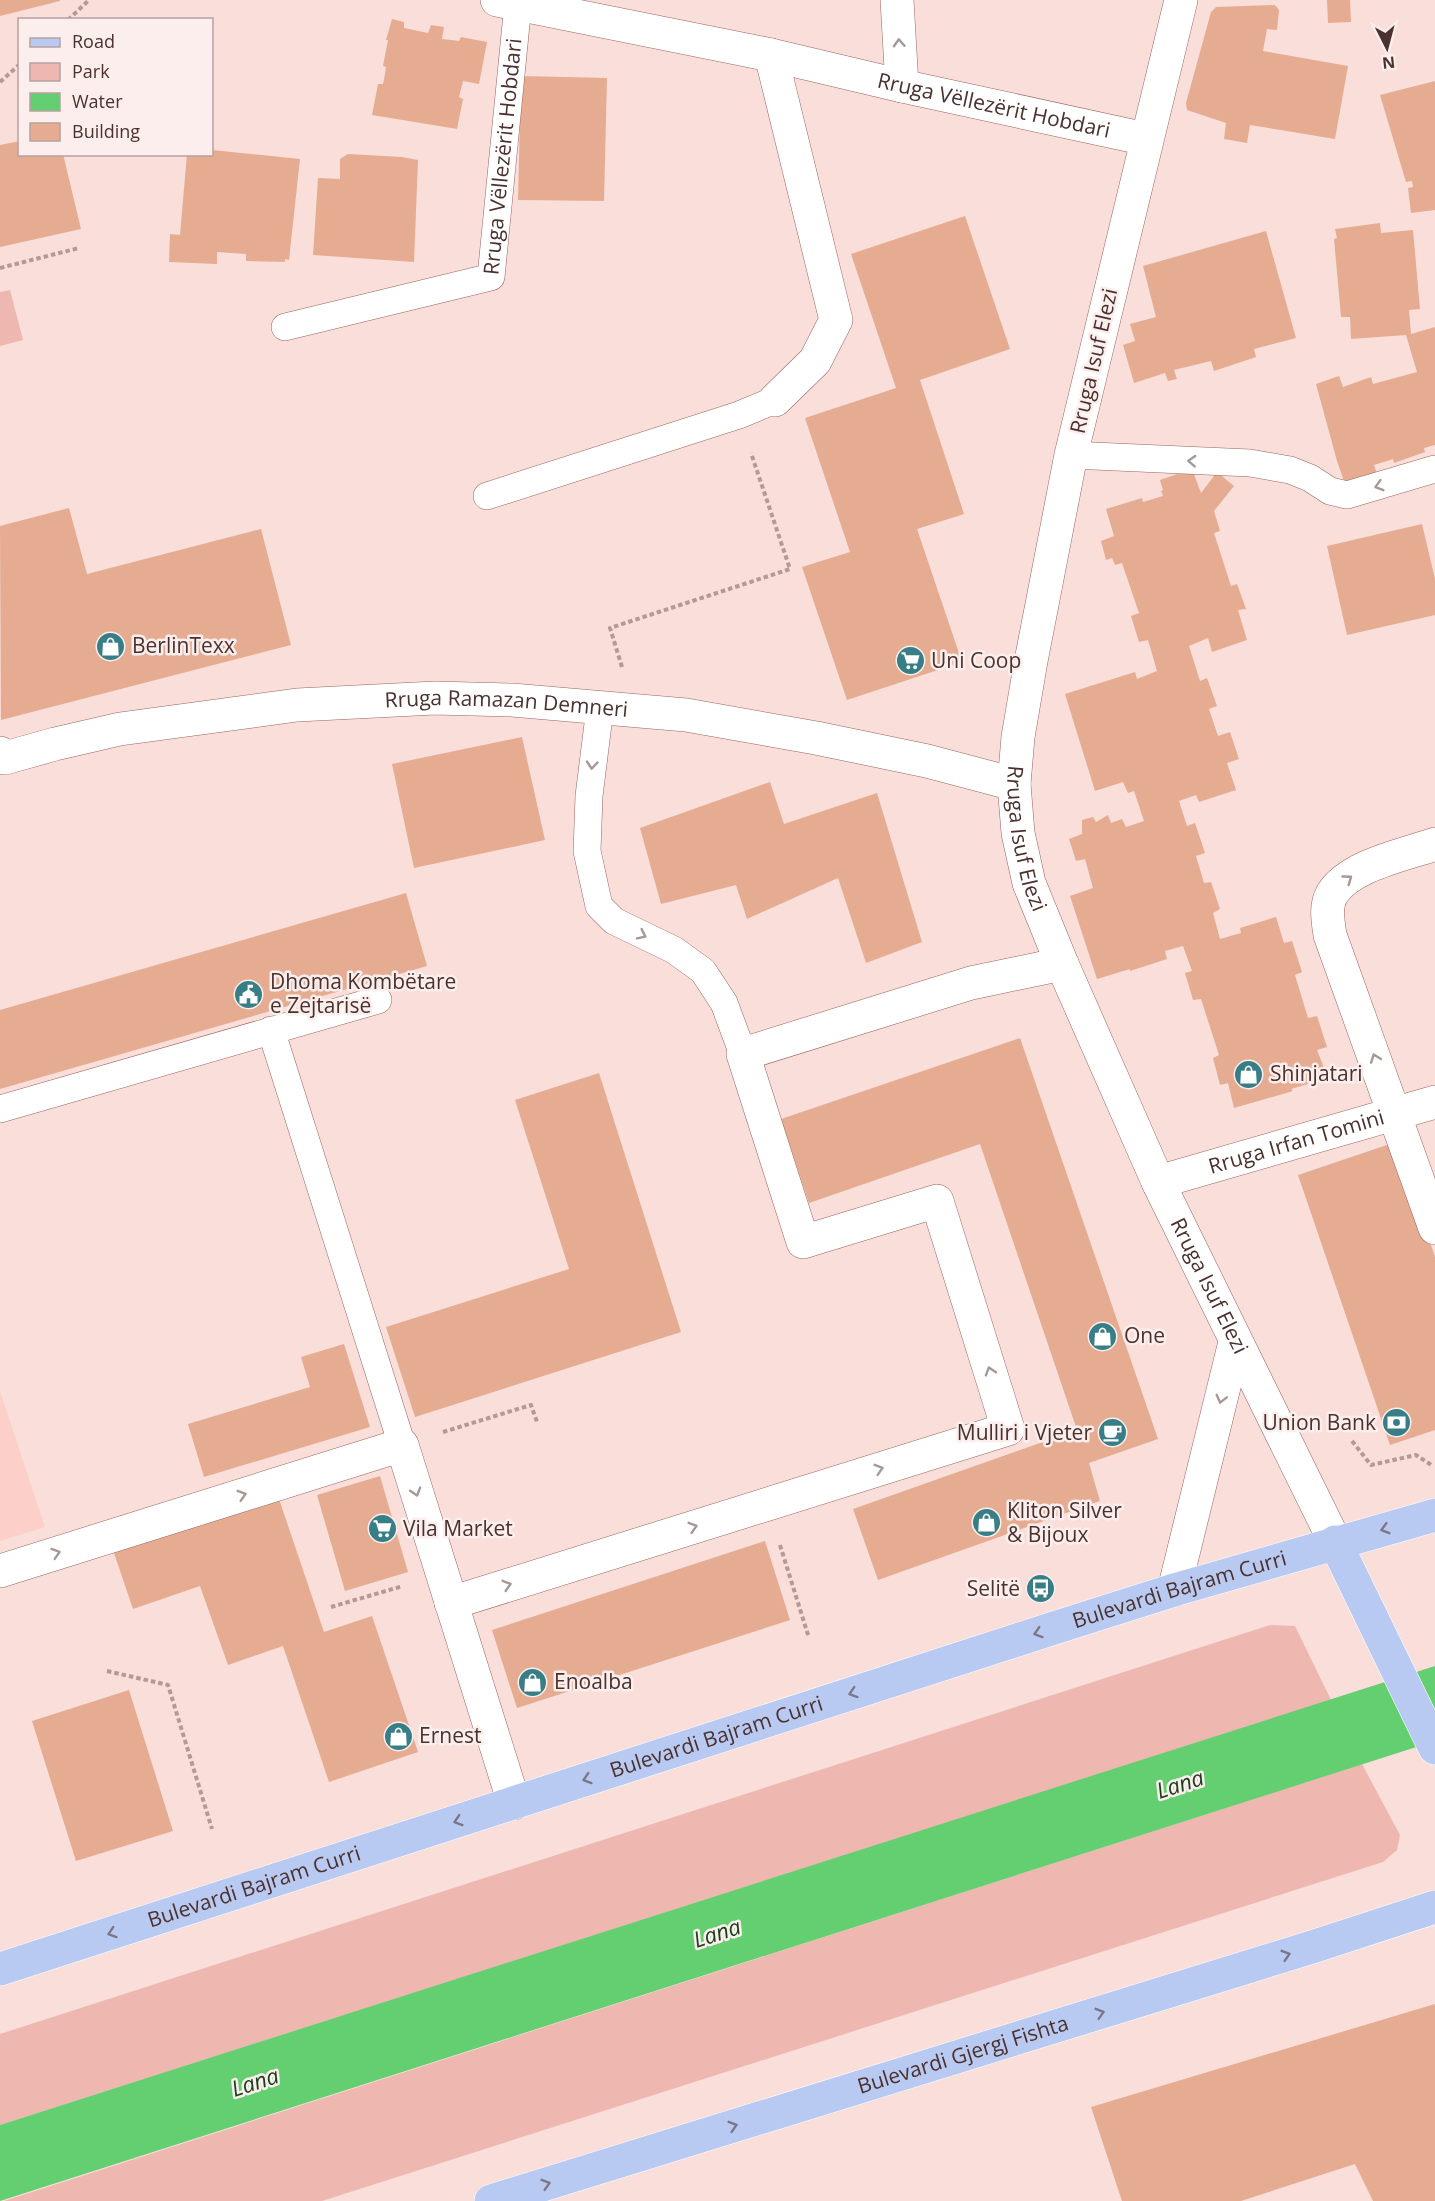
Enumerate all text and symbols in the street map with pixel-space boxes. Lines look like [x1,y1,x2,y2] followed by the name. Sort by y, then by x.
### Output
[18,18,213,156] legend
[1357,18,1417,78] north arrow
[72,29,115,53] text: Road
[476,37,528,276] street label: Rruga Vëllezërit Hobdari
[893,39,906,48] one-way arrow
[1381,51,1396,75] text: N
[72,59,110,83] text: Park
[875,66,1113,144] street label: Rruga Vëllezërit Hobdari
[72,89,123,113] text: Water
[72,119,140,143] text: Building
[1063,285,1123,436] street label: Rruga Isuf Elezi
[1188,454,1197,467] one-way arrow
[1374,479,1385,491] one-way arrow
[95,630,127,662] shop icon: BerlinTexx
[132,631,235,659] place label: BerlinTexx
[894,645,926,677] supermarket icon: Uni Coop
[931,646,1021,674] place label: Uni Coop
[384,683,629,723] street label: Rruga Ramazan Demneri
[586,761,599,770] one-way arrow
[1001,765,1054,915] street label: Rruga Isuf Elezi
[1342,875,1353,886] one-way arrow
[636,927,647,939] one-way arrow
[270,967,456,1019] place label: Dhoma Kombëtare e Zejtarisë
[233,978,265,1010] public building icon: Dhoma Kombëtare e Zejtarisë
[1369,1053,1382,1064] one-way arrow
[1233,1058,1265,1090] shop icon: Shinjatari
[1270,1059,1363,1087] place label: Shinjatari
[1205,1102,1387,1180] street label: Rruga Irfan Tomini
[1165,1213,1255,1358] street label: Rruga Isuf Elezi
[1087,1320,1119,1352] shop icon: One
[1124,1321,1165,1349] place label: One
[985,1366,997,1377] one-way arrow
[1216,1394,1229,1404] one-way arrow
[1381,1407,1413,1439] bank icon: Union Bank
[1262,1408,1376,1436] place label: Union Bank
[1097,1417,1129,1449] cafe icon: Mulliri i Vjeter
[957,1418,1092,1446] place label: Mulliri i Vjeter
[873,1464,884,1476] one-way arrow
[409,1486,421,1497] one-way arrow
[236,1490,247,1502] one-way arrow
[1007,1496,1122,1548] place label: Kliton Silver & Bijoux
[970,1507,1002,1539] shop icon: Kliton Silver & Bijoux
[366,1513,398,1545] supermarket icon: Vila Market
[403,1514,513,1542] place label: Vila Market
[1380,1521,1390,1534] one-way arrow
[687,1522,698,1535] one-way arrow
[1069,1543,1290,1634] street label: Bulevardi Bajram Curri
[50,1548,61,1560] one-way arrow
[1025,1573,1057,1605] bus stop icon: Selitë
[967,1574,1020,1602] place label: Selitë
[501,1580,512,1593] one-way arrow
[1033,1626,1044,1639] one-way arrow
[517,1666,549,1698] shop icon: Enoalba
[554,1667,633,1695] place label: Enoalba
[848,1686,859,1699] one-way arrow
[606,1689,826,1784] street label: Bulevardi Bajram Curri
[382,1720,414,1752] shop icon: Ernest
[419,1721,481,1749] place label: Ernest
[1152,1761,1207,1805] water label: Lana
[582,1772,593,1785] one-way arrow
[453,1814,464,1826] one-way arrow
[144,1838,364,1933] street label: Bulevardi Bajram Curri
[689,1910,744,1954] water label: Lana
[107,1926,118,1938] one-way arrow
[1280,1950,1291,1962] one-way arrow
[854,2008,1072,2100] street label: Bulevardi Gjergj Fishta
[1094,2008,1105,2020] one-way arrow
[227,2059,282,2103] water label: Lana
[727,2121,738,2133] one-way arrow
[540,2179,551,2191] one-way arrow

